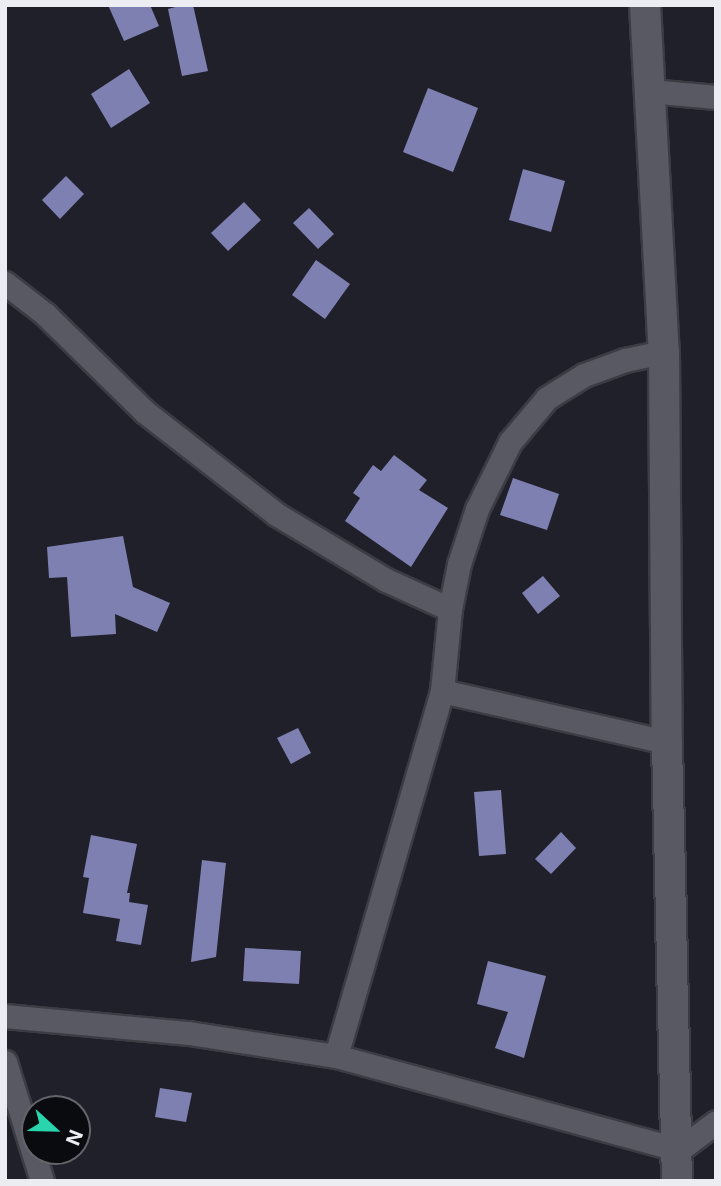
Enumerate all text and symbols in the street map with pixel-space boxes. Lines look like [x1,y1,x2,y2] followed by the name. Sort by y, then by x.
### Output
[21,1095,91,1165] north arrow
[61,1126,87,1148] text: N

